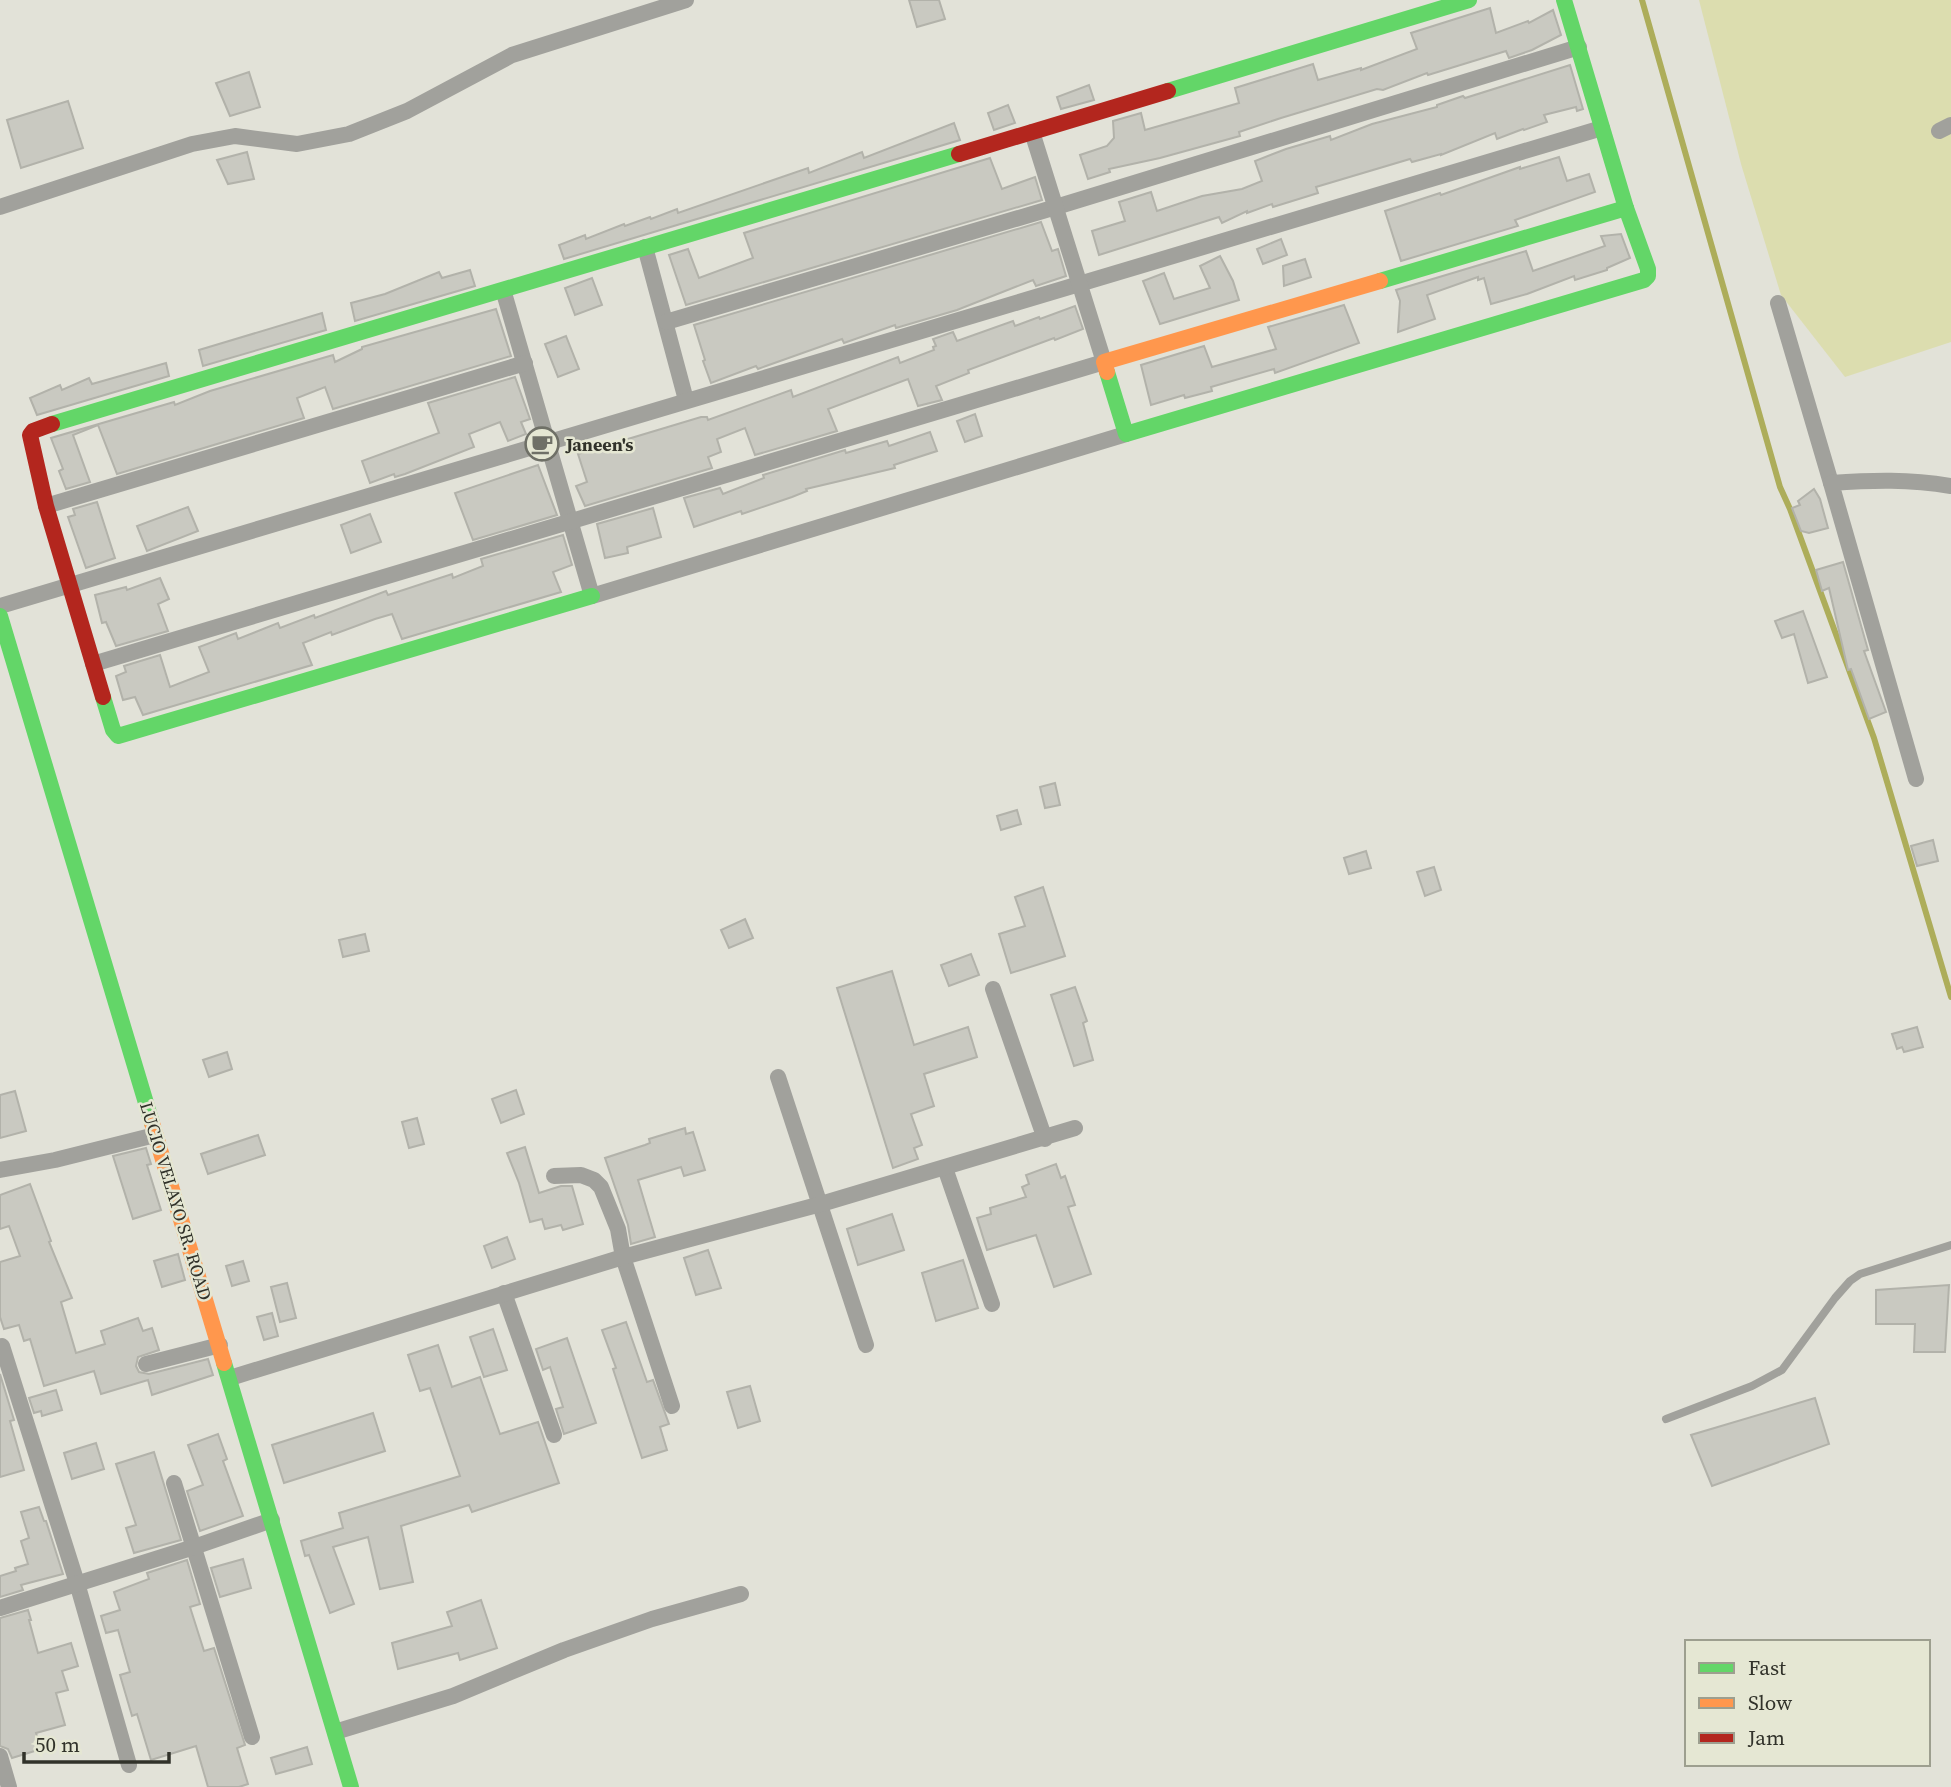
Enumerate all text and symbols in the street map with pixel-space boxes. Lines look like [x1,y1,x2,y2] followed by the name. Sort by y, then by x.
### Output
[523,425,561,463] cafe icon: Janeen's
[565,432,633,457] place label: Janeen's
[134,1099,218,1303] street label: LUCIO VELAYO SR. ROAD
[1685,1640,1930,1766] legend
[1748,1653,1786,1682] text: Fast
[1748,1688,1792,1717] text: Slow
[24,1720,170,1764] scale bar
[1747,1723,1785,1752] text: Jam
[35,1730,80,1759] text: 50 m

